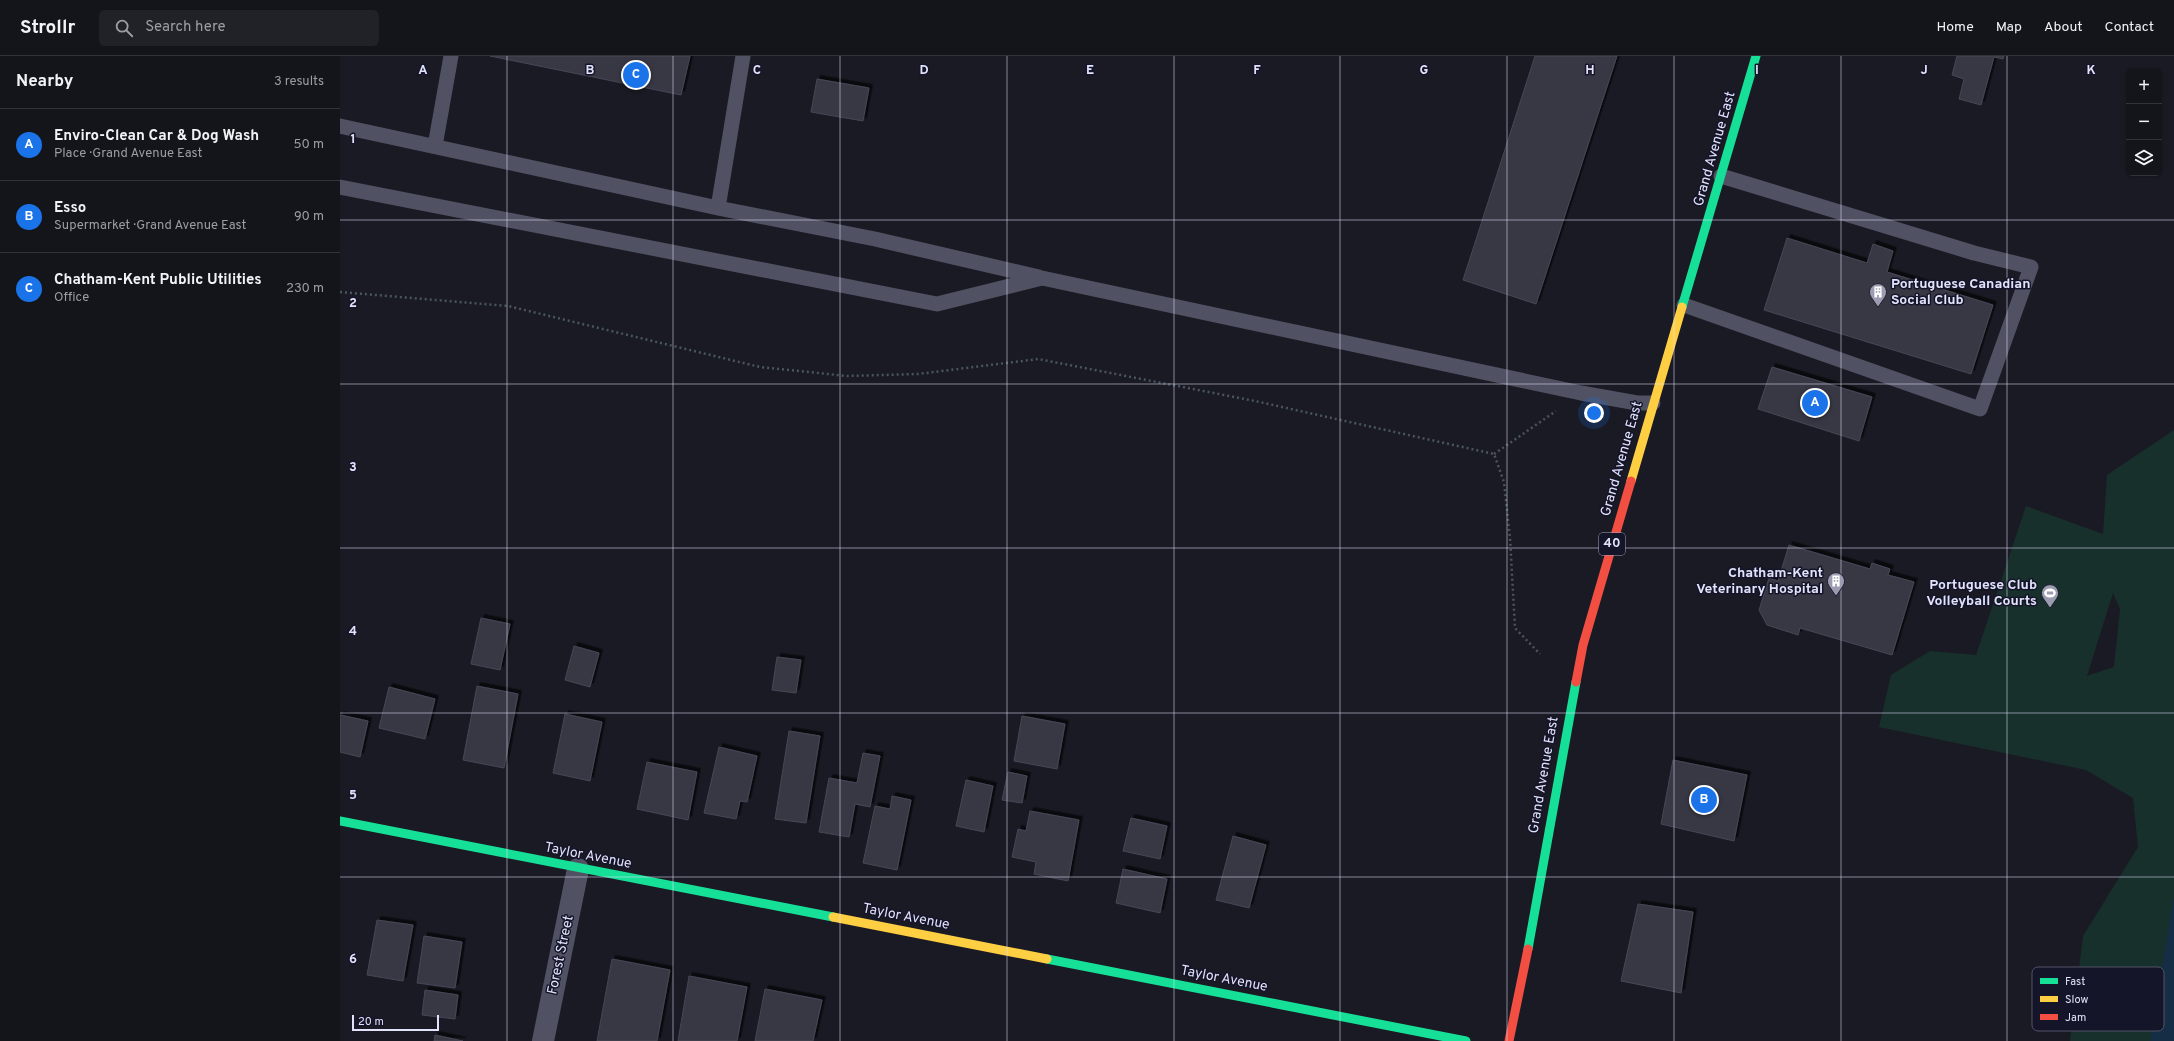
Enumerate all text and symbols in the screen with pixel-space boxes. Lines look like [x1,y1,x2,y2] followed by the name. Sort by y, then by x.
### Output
[99,10,379,46] search box
[20,16,75,40] text: Strollr
[113,17,135,39] icon: search
[145,18,225,37] text: Search here
[1937,19,1974,36] text: Home
[1996,19,2022,36] text: Map
[2044,19,2083,36] text: About
[2105,19,2154,36] text: Contact
[623,60,649,90] pin: C
[418,63,428,79] text: A
[586,63,595,79] text: B
[753,63,761,79] text: C
[919,63,929,79] text: D
[1086,63,1094,79] text: E
[1253,63,1261,79] text: F
[1420,63,1429,79] text: G
[1585,63,1595,79] text: H
[1755,63,1759,79] text: I
[1920,63,1928,79] text: J
[2086,63,2096,79] text: K
[2126,68,2162,176] map controls
[2126,68,2162,104] button: +
[16,71,73,93] text: Nearby
[274,74,324,90] text: 3 results
[1690,90,1740,208] street label: Grand Avenue East
[2126,104,2162,140] button: −
[54,127,259,146] text: Enviro-Clean Car & Dog Wash
[350,132,356,148] text: 1
[24,137,34,153] text: A
[294,137,324,153] text: 50 m
[2126,140,2162,176] button: layers
[54,146,202,162] text: Place · Grand Avenue East
[54,199,86,218] text: Esso
[25,209,33,225] text: B
[294,209,324,225] text: 90 m
[54,218,246,234] text: Supermarket · Grand Avenue East
[54,271,262,290] text: Chatham-Kent Public Utilities
[1891,276,2030,309] place label: Portuguese Canadian Social Club
[25,281,33,297] text: C
[286,281,324,297] text: 230 m
[1868,282,1888,307] building icon: Portuguese Canadian Social Club
[54,290,89,306] text: Office
[349,296,357,312] text: 2
[1802,388,1828,418] pin: A
[1597,400,1647,518] street label: Grand Avenue East
[1584,403,1604,423] your location
[349,460,357,476] text: 3
[1599,533,1625,555] road number: 40
[1696,565,1823,598] place label: Chatham-Kent Veterinary Hospital
[1826,571,1846,596] building icon: Chatham-Kent Veterinary Hospital
[1926,577,2037,610] place label: Portuguese Club Volleyball Courts
[2040,583,2060,608] sports icon: Portuguese Club Volleyball Courts
[349,624,357,640] text: 4
[1525,715,1563,835] street label: Grand Avenue East
[1691,785,1717,815] pin: B
[349,788,357,804] text: 5
[543,839,633,873] street label: Taylor Avenue
[861,900,951,934] street label: Taylor Avenue
[544,914,578,996] street label: Forest Street
[349,952,357,968] text: 6
[1179,962,1269,996] street label: Taylor Avenue
[2032,967,2164,1031] legend
[2065,975,2085,989] text: Fast
[2065,993,2088,1007] text: Slow
[2065,1011,2086,1025] text: Jam
[352,1013,439,1032] scale bar
[358,1015,384,1029] text: 20 m

